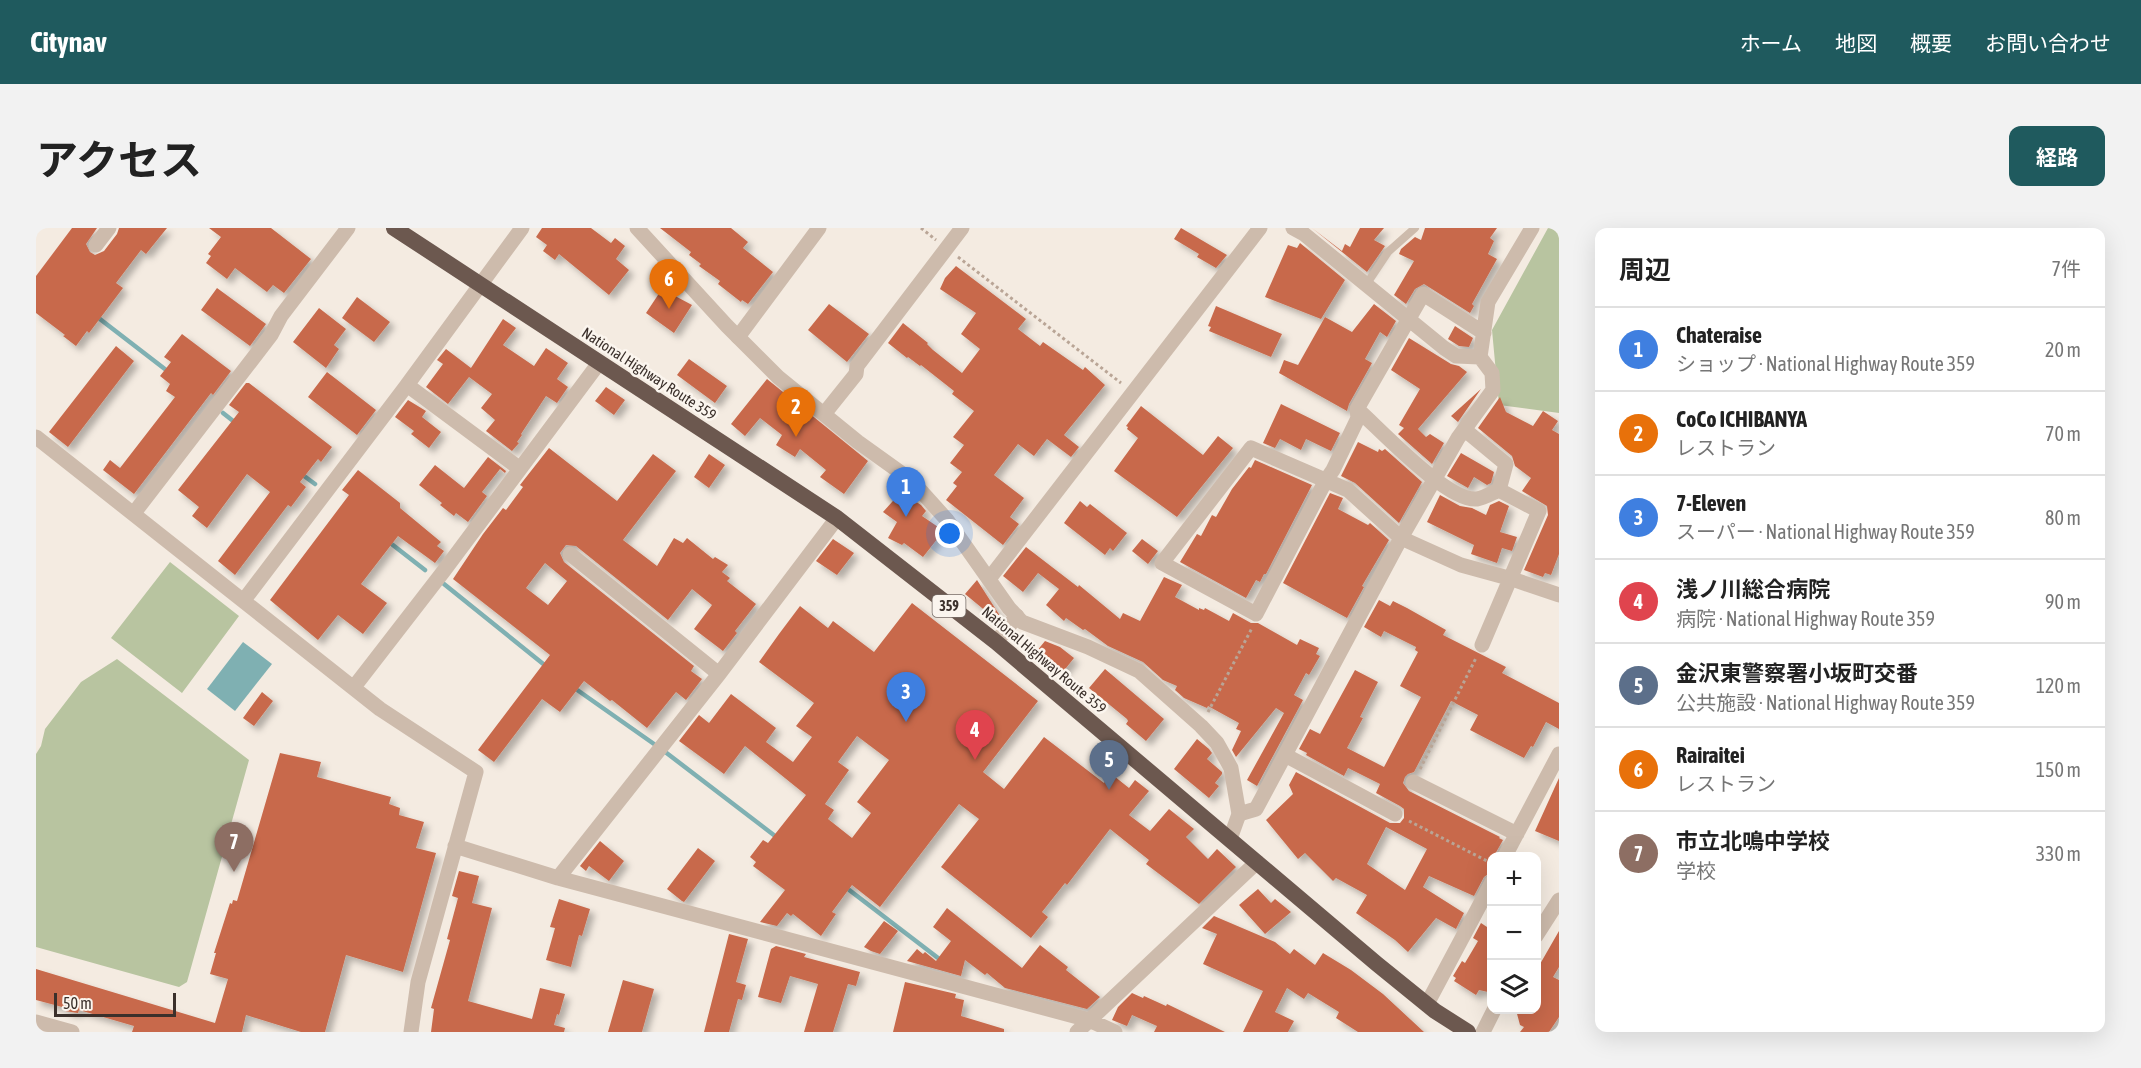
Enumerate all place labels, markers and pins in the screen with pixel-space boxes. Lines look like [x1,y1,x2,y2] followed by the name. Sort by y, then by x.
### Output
[650,260,688,309] pin: 6
[776,388,816,437] pin: 2
[886,468,926,517] pin: 1
[886,672,926,722] pin: 3
[956,710,994,760] pin: 4
[1090,740,1128,790] pin: 5
[214,822,254,872] pin: 7

